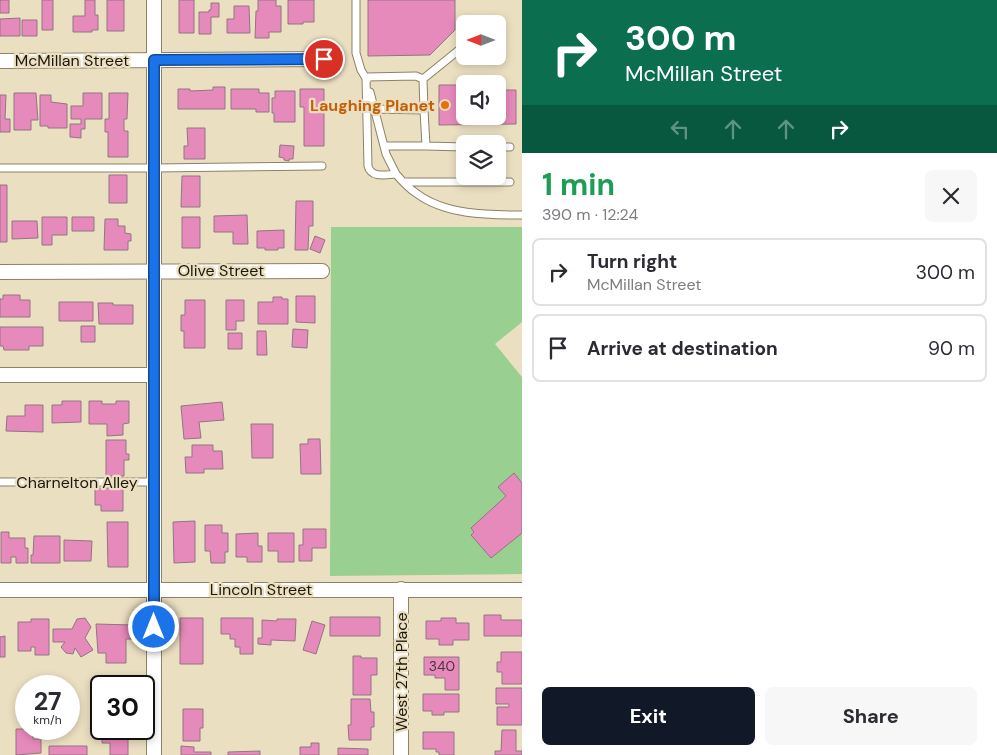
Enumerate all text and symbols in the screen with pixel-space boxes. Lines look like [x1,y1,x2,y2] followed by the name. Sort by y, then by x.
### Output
[456,15,506,65] north arrow
[456,15,506,185] map controls
[625,15,737,61] text: 300 m
[542,20,607,85] icon: right
[303,38,345,80] pin
[310,45,338,73] icon: arrive
[15,50,129,71] street label: McMillan Street
[625,59,782,88] text: McMillan Street
[456,75,506,125] button: sound
[310,95,435,116] place label: Laughing Planet
[439,99,451,111] marker: Laughing Planet
[666,115,694,143] icon: left
[719,115,747,143] icon: ahead
[772,115,800,143] icon: ahead
[825,115,853,143] icon: right
[456,135,506,185] button: layers
[542,165,615,204] text: 1 min
[925,170,977,222] button: close
[542,204,638,225] text: 390 m · 12:24
[587,249,677,274] text: Turn right
[544,258,572,286] icon: right
[178,260,264,281] street label: Olive Street
[916,260,975,285] text: 300 m
[587,274,702,295] text: McMillan Street
[544,334,572,362] icon: arrive
[587,336,778,361] text: Arrive at destination
[928,336,975,361] text: 90 m
[16,472,138,493] street label: Charnelton Alley
[210,579,312,600] street label: Lincoln Street
[127,600,179,652] position arrow
[391,613,412,731] street label: West 27th Place
[429,657,455,675] house number: 340
[90,675,155,740] speed limit sign: 30
[34,685,61,718] text: 27
[542,687,755,745] button: Exit
[765,687,977,745] button: Share
[33,712,62,728] text: km/h

